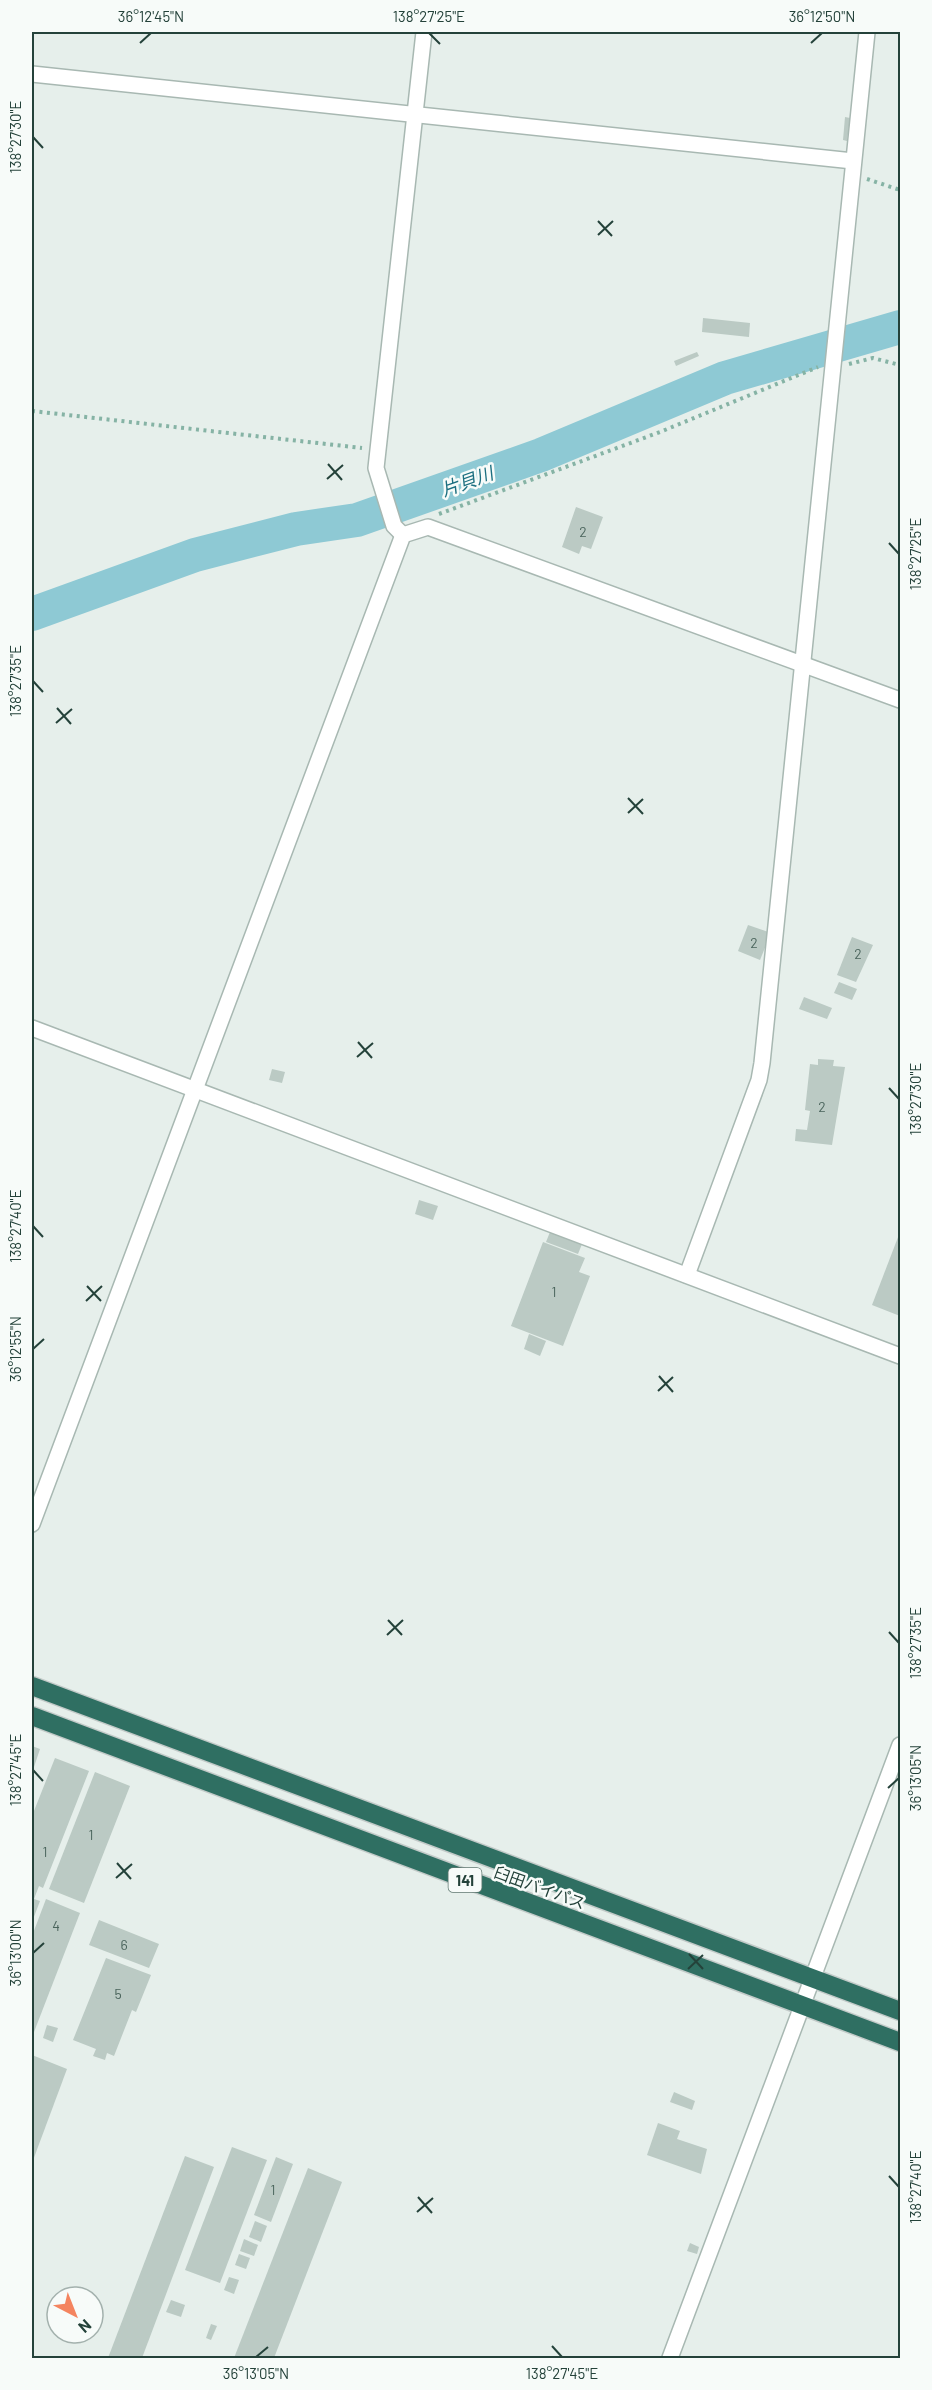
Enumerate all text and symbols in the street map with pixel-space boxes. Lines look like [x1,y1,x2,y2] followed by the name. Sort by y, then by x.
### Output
[118,7,184,25] text: 36°12'45"N
[393,7,465,25] text: 138°27'25"E
[789,7,855,25] text: 36°12'50"N
[6,101,24,173] text: 138°27'30"E
[438,461,498,501] water label: 片貝川
[906,518,924,590] text: 138°27'25"E
[579,523,587,540] house number: 2
[6,645,24,717] text: 138°27'35"E
[750,934,758,951] house number: 2
[854,945,862,962] house number: 2
[906,1063,924,1135] text: 138°27'30"E
[818,1098,826,1115] house number: 2
[6,1189,24,1263] text: 138°27'40"E
[552,1283,556,1300] house number: 1
[6,1316,24,1382] text: 36°12'55"N
[906,1607,924,1679] text: 138°27'35"E
[6,1734,24,1806] text: 138°27'45"E
[906,1745,924,1811] text: 36°13'05"N
[89,1826,93,1843] house number: 1
[43,1843,47,1860] house number: 1
[492,1862,588,1912] street label: 臼田バイパス
[448,1868,482,1892] road number: 141
[52,1917,60,1934] house number: 4
[6,1919,24,1987] text: 36°13'00"N
[120,1936,128,1953] house number: 6
[114,1985,122,2002] house number: 5
[906,2150,924,2224] text: 138°27'40"E
[271,2181,275,2198] house number: 1
[45,2285,105,2345] north arrow
[75,2316,96,2337] text: N
[223,2364,289,2382] text: 36°13'05"N
[526,2364,598,2382] text: 138°27'45"E

